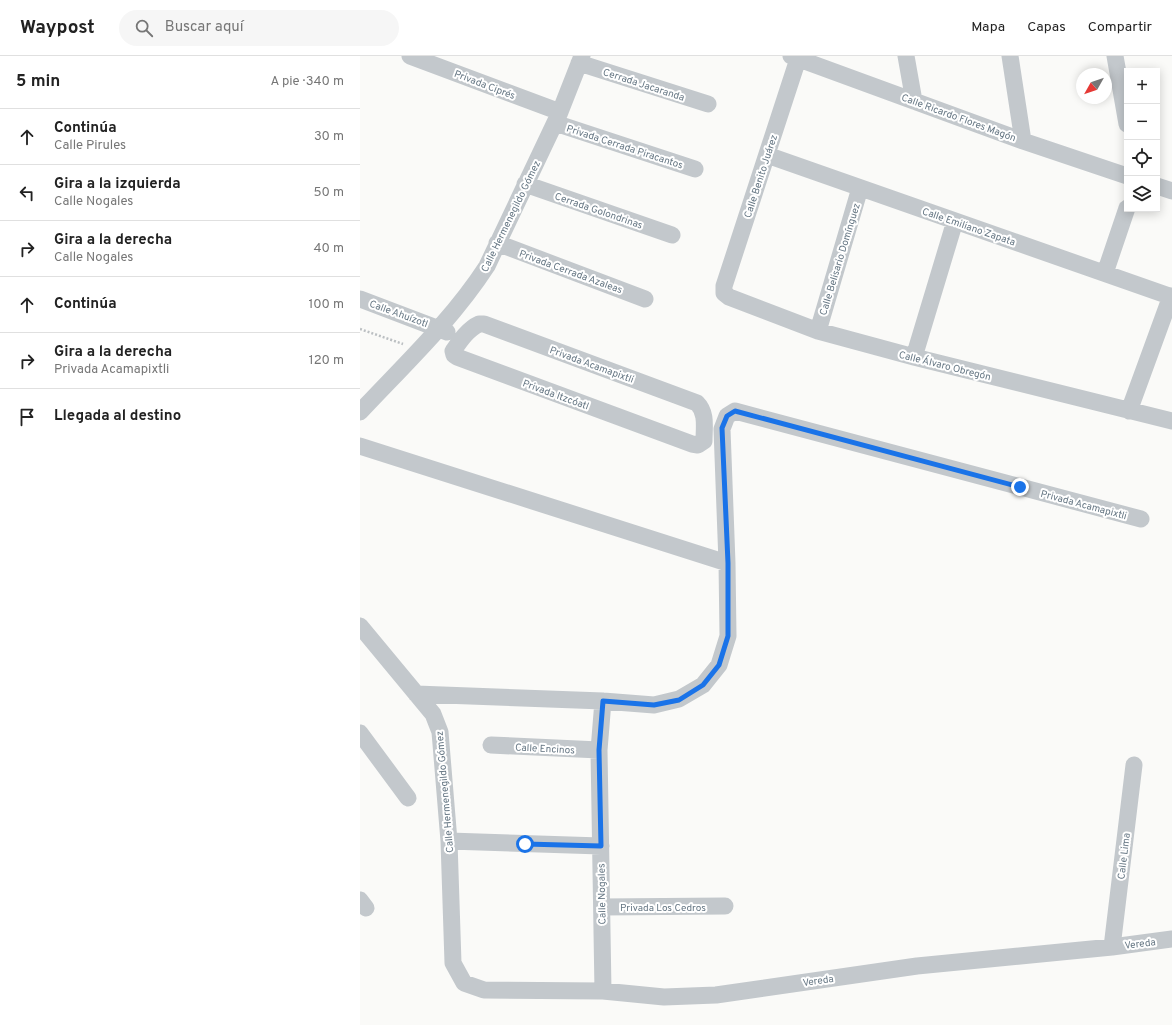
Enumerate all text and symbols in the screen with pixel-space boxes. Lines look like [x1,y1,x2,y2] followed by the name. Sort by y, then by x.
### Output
[119,10,399,46] search box
[20,16,95,40] text: Waypost
[133,17,155,39] icon: search
[165,18,244,37] text: Buscar aquí
[971,19,1005,36] text: Mapa
[1027,19,1066,36] text: Capas
[1088,19,1152,36] text: Compartir
[601,66,686,105] street label: Cerrada Jacaranda
[452,68,517,103] street label: Privada Ciprés
[1076,68,1112,104] north arrow
[1124,68,1160,212] map controls
[1124,68,1160,104] button: +
[16,71,60,93] text: 5 min
[271,74,344,90] text: A pie · 340 m
[899,92,1018,145] street label: Calle Ricardo Flores Magón
[1124,104,1160,140] button: −
[54,119,116,138] text: Continúa
[565,122,685,173] street label: Privada Cerrada Piracantos
[16,126,38,148] icon: ahead
[314,129,344,145] text: 30 m
[742,133,781,220] street label: Calle Benito Juárez
[54,138,126,154] text: Calle Pirules
[1124,140,1160,176] button: locate
[479,159,544,274] street label: Calle Hermenegildo Gómez
[54,175,181,194] text: Gira a la izquierda
[1124,176,1160,212] button: layers
[16,182,38,204] icon: left
[314,185,344,201] text: 50 m
[553,190,645,233] street label: Cerrada Golondrinas
[54,194,133,210] text: Calle Nogales
[817,202,864,317] street label: Calle Belisario Domínguez
[920,205,1017,249] street label: Calle Emiliano Zapata
[54,231,172,250] text: Gira a la derecha
[16,238,38,260] icon: right
[314,241,344,257] text: 40 m
[517,248,624,297] street label: Privada Cerrada Azaleas
[54,250,133,266] text: Calle Nogales
[16,294,38,316] icon: ahead
[54,295,116,314] text: Continúa
[308,297,344,313] text: 100 m
[367,298,430,331] street label: Calle Ahuízotl
[54,343,172,362] text: Gira a la derecha
[548,344,635,387] street label: Privada Acamapixtli
[897,349,992,384] street label: Calle Álvaro Obregón
[16,350,38,372] icon: right
[309,353,344,369] text: 120 m
[54,362,169,378] text: Privada Acamapixtli
[521,377,590,413] street label: Privada Itzcóatl
[16,406,38,428] icon: arrive
[54,407,181,426] text: Llegada al destino
[1011,478,1029,496] route end
[1039,488,1128,523] street label: Privada Acamapixtli
[434,730,457,853] street label: Calle Hermenegildo Gómez
[515,741,575,758] street label: Calle Encinos
[1115,832,1134,880] street label: Calle Lima
[516,835,534,853] route start
[595,863,610,925] street label: Calle Nogales
[620,902,706,915] street label: Privada Los Cedros
[1124,936,1156,953] street label: Vereda
[802,973,835,990] street label: Vereda

